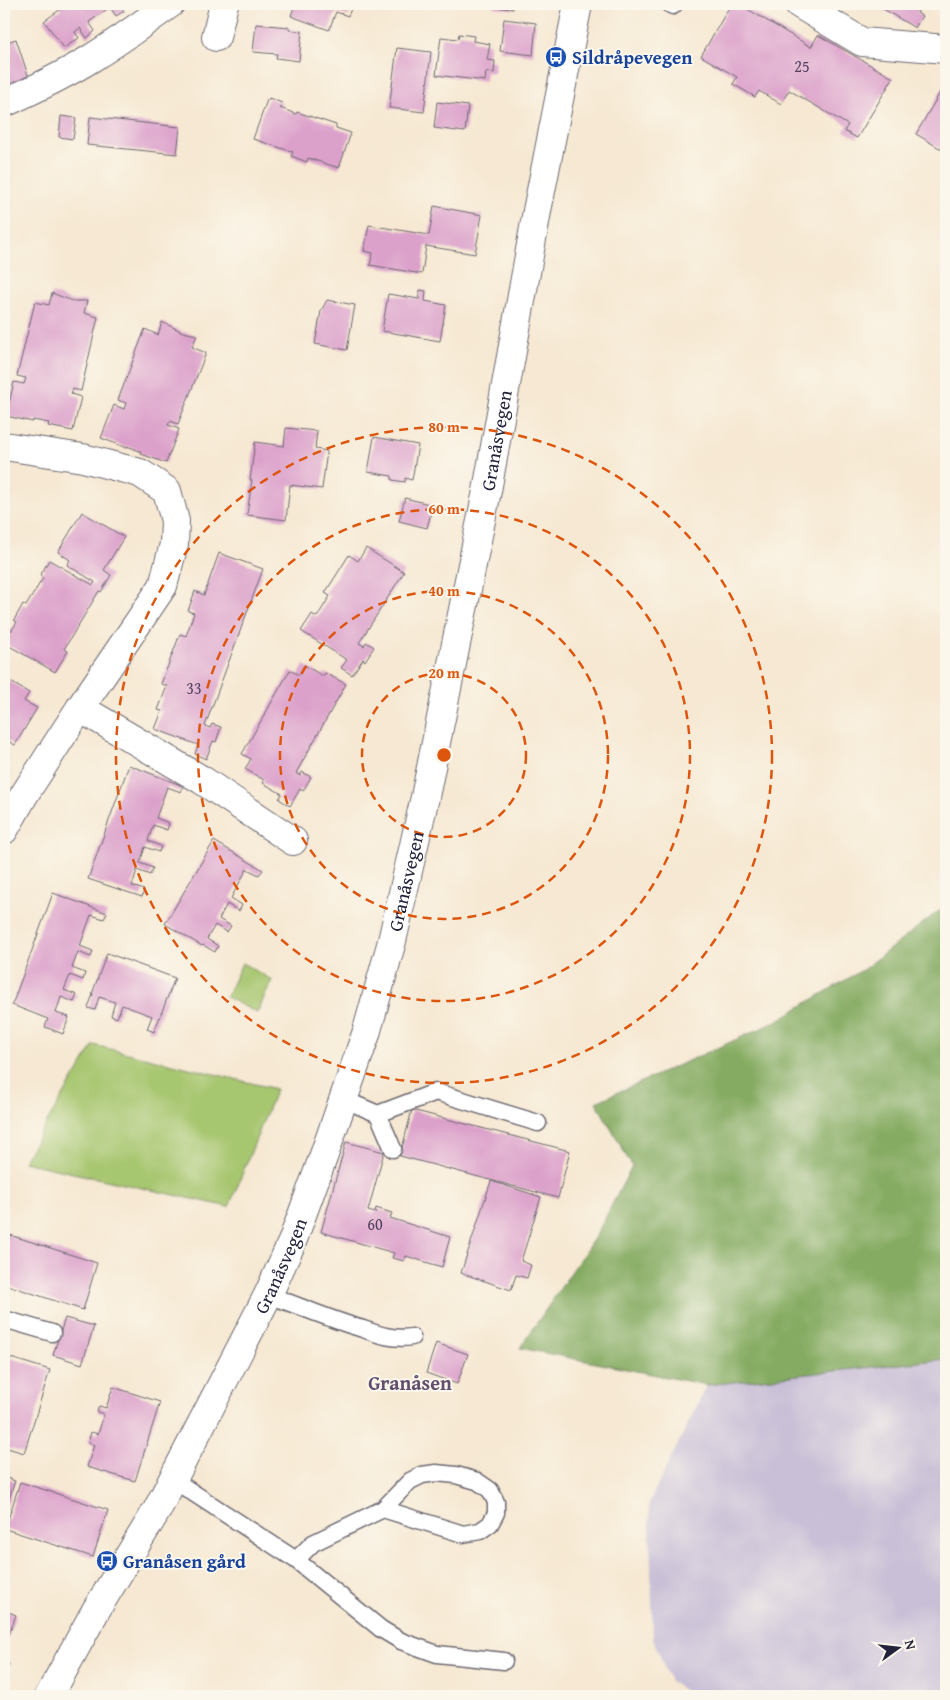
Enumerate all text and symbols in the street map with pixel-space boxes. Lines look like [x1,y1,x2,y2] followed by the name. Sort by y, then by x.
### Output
[572,43,693,71] place label: Sildråpevegen
[544,45,568,69] bus stop icon: Sildråpevegen
[794,54,810,78] house number: 25
[473,387,519,493] street label: Granåsvegen
[428,416,460,437] text: 80 m
[428,498,460,519] text: 60 m
[428,580,460,601] text: 40 m
[428,662,460,683] text: 20 m
[186,676,202,700] house number: 33
[435,746,453,764] centre of rings
[381,828,431,934] street label: Granåsvegen
[367,1212,383,1236] house number: 60
[247,1214,314,1318] street label: Granåsvegen
[368,1368,452,1397] district label: Granåsen
[123,1547,246,1575] place label: Granåsen gård
[95,1549,119,1573] bus stop icon: Granåsen gård
[872,1622,922,1672] north arrow
[900,1638,922,1652] text: N

